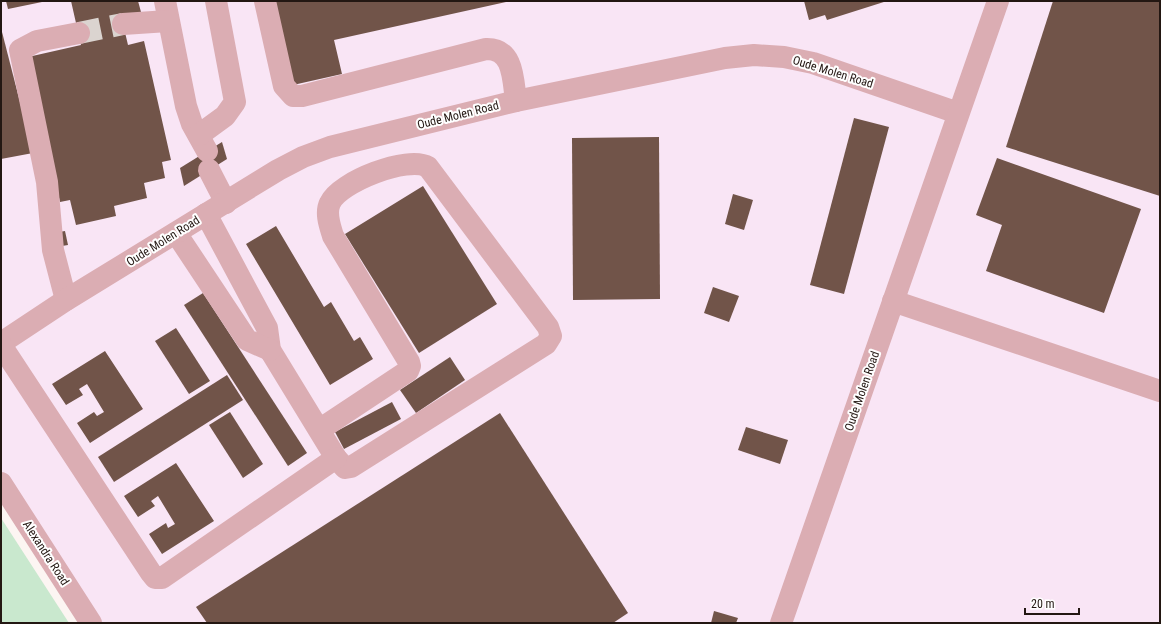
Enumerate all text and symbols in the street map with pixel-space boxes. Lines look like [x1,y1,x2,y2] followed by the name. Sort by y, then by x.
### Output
[791,53,875,91] street label: Oude Molen Road
[416,98,500,132] street label: Oude Molen Road
[124,213,202,269] street label: Oude Molen Road
[842,349,882,433] street label: Oude Molen Road
[20,518,72,588] street label: Alexandra Road
[1025,590,1079,616] scale bar
[1031,597,1055,611] text: 20 m

